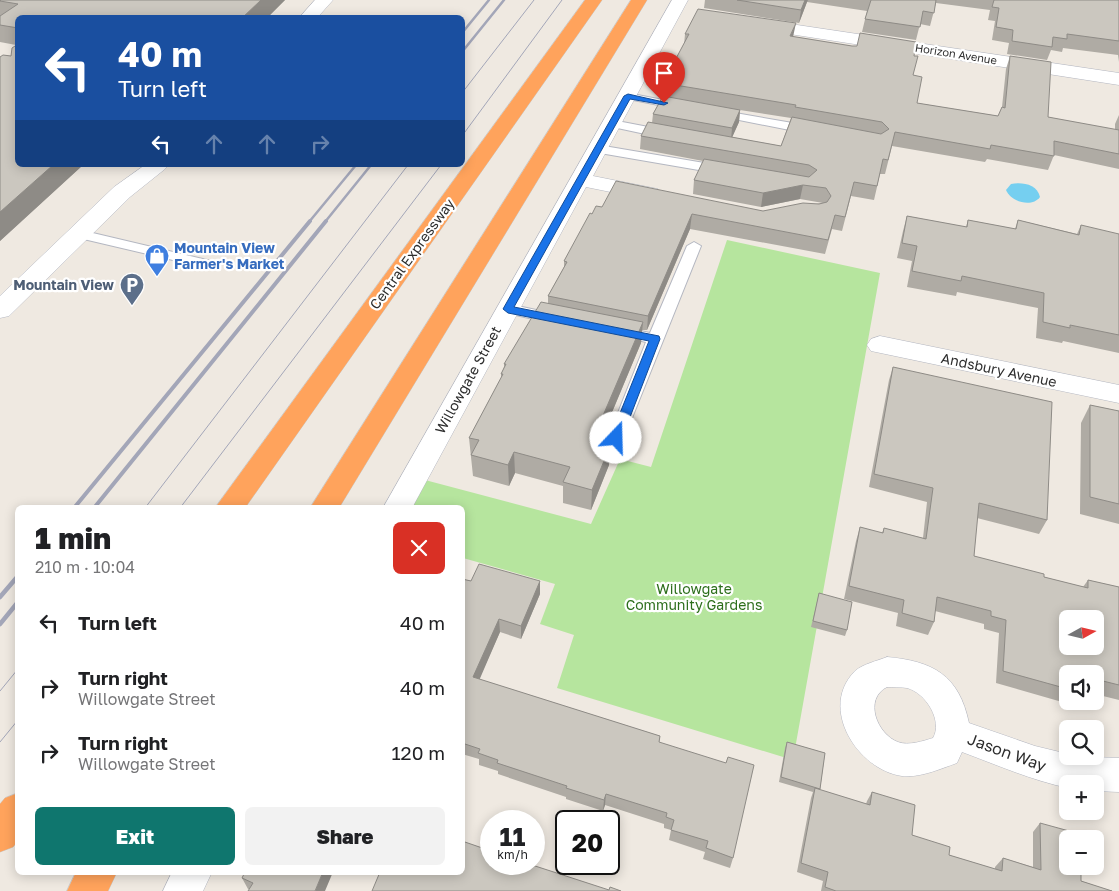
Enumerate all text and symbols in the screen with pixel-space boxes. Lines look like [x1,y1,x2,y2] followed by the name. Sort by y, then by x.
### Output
[118,33,202,75] text: 40 m
[35,35,100,100] icon: left
[914,41,998,66] street label: Horizon Avenue
[643,52,685,103] pin
[650,59,678,87] icon: arrive
[118,75,207,102] text: Turn left
[147,130,175,158] icon: left
[200,130,228,158] icon: ahead
[253,130,281,158] icon: ahead
[306,130,334,158] icon: right
[366,195,458,312] street label: Central Expressway
[174,239,285,272] place label: Mountain View Farmer's Market
[144,243,170,277] shop icon: Mountain View Farmer's Market
[119,272,145,306] parking icon: Mountain View
[13,276,114,293] place label: Mountain View
[431,323,504,437] street label: Willowgate Street
[940,349,1058,390] street label: Andsbury Avenue
[589,411,641,463] position arrow
[35,520,111,556] text: 1 min
[393,522,445,574] button: close
[35,557,135,577] text: 210 m · 10:04
[626,580,762,613] park label: Willowgate Community Gardens
[35,609,63,637] icon: left
[1059,610,1104,655] north arrow
[1059,610,1104,875] map controls
[78,611,157,634] text: Turn left
[400,611,445,634] text: 40 m
[1059,665,1104,710] button: sound
[78,666,168,689] text: Turn right
[35,674,63,702] icon: right
[400,676,445,699] text: 40 m
[78,689,216,709] text: Willowgate Street
[1059,720,1104,765] button: search
[965,729,1049,775] street label: Jason Way
[78,731,168,754] text: Turn right
[35,739,63,767] icon: right
[391,741,445,764] text: 120 m
[78,754,216,774] text: Willowgate Street
[1059,775,1104,820] button: +
[35,807,235,865] button: Exit
[245,807,445,865] button: Share
[555,810,620,875] speed limit sign: 20
[500,821,525,852] text: 11
[1059,830,1104,875] button: −
[497,847,528,862] text: km/h

